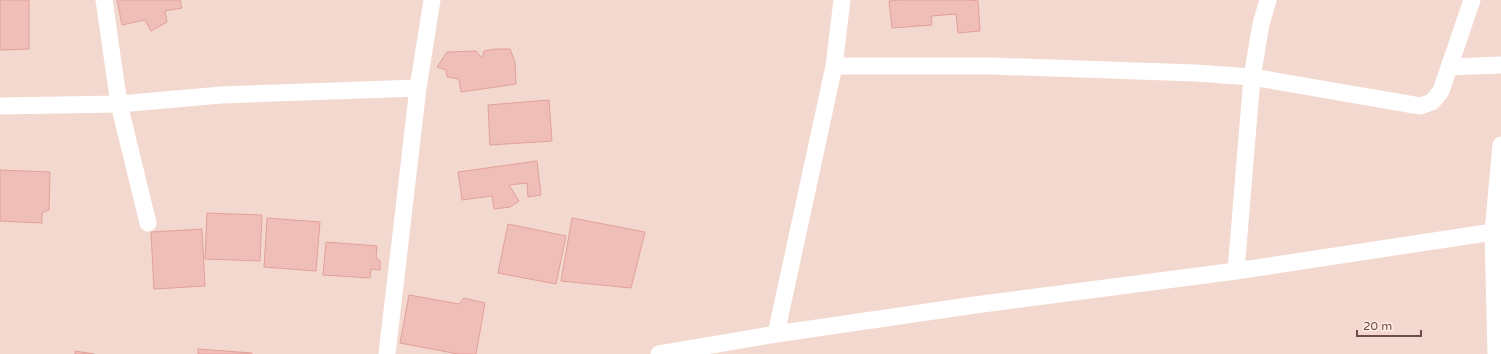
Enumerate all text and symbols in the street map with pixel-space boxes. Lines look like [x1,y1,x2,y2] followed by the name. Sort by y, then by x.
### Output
[1357,312,1421,338] scale bar
[1363,319,1392,333] text: 20 m

